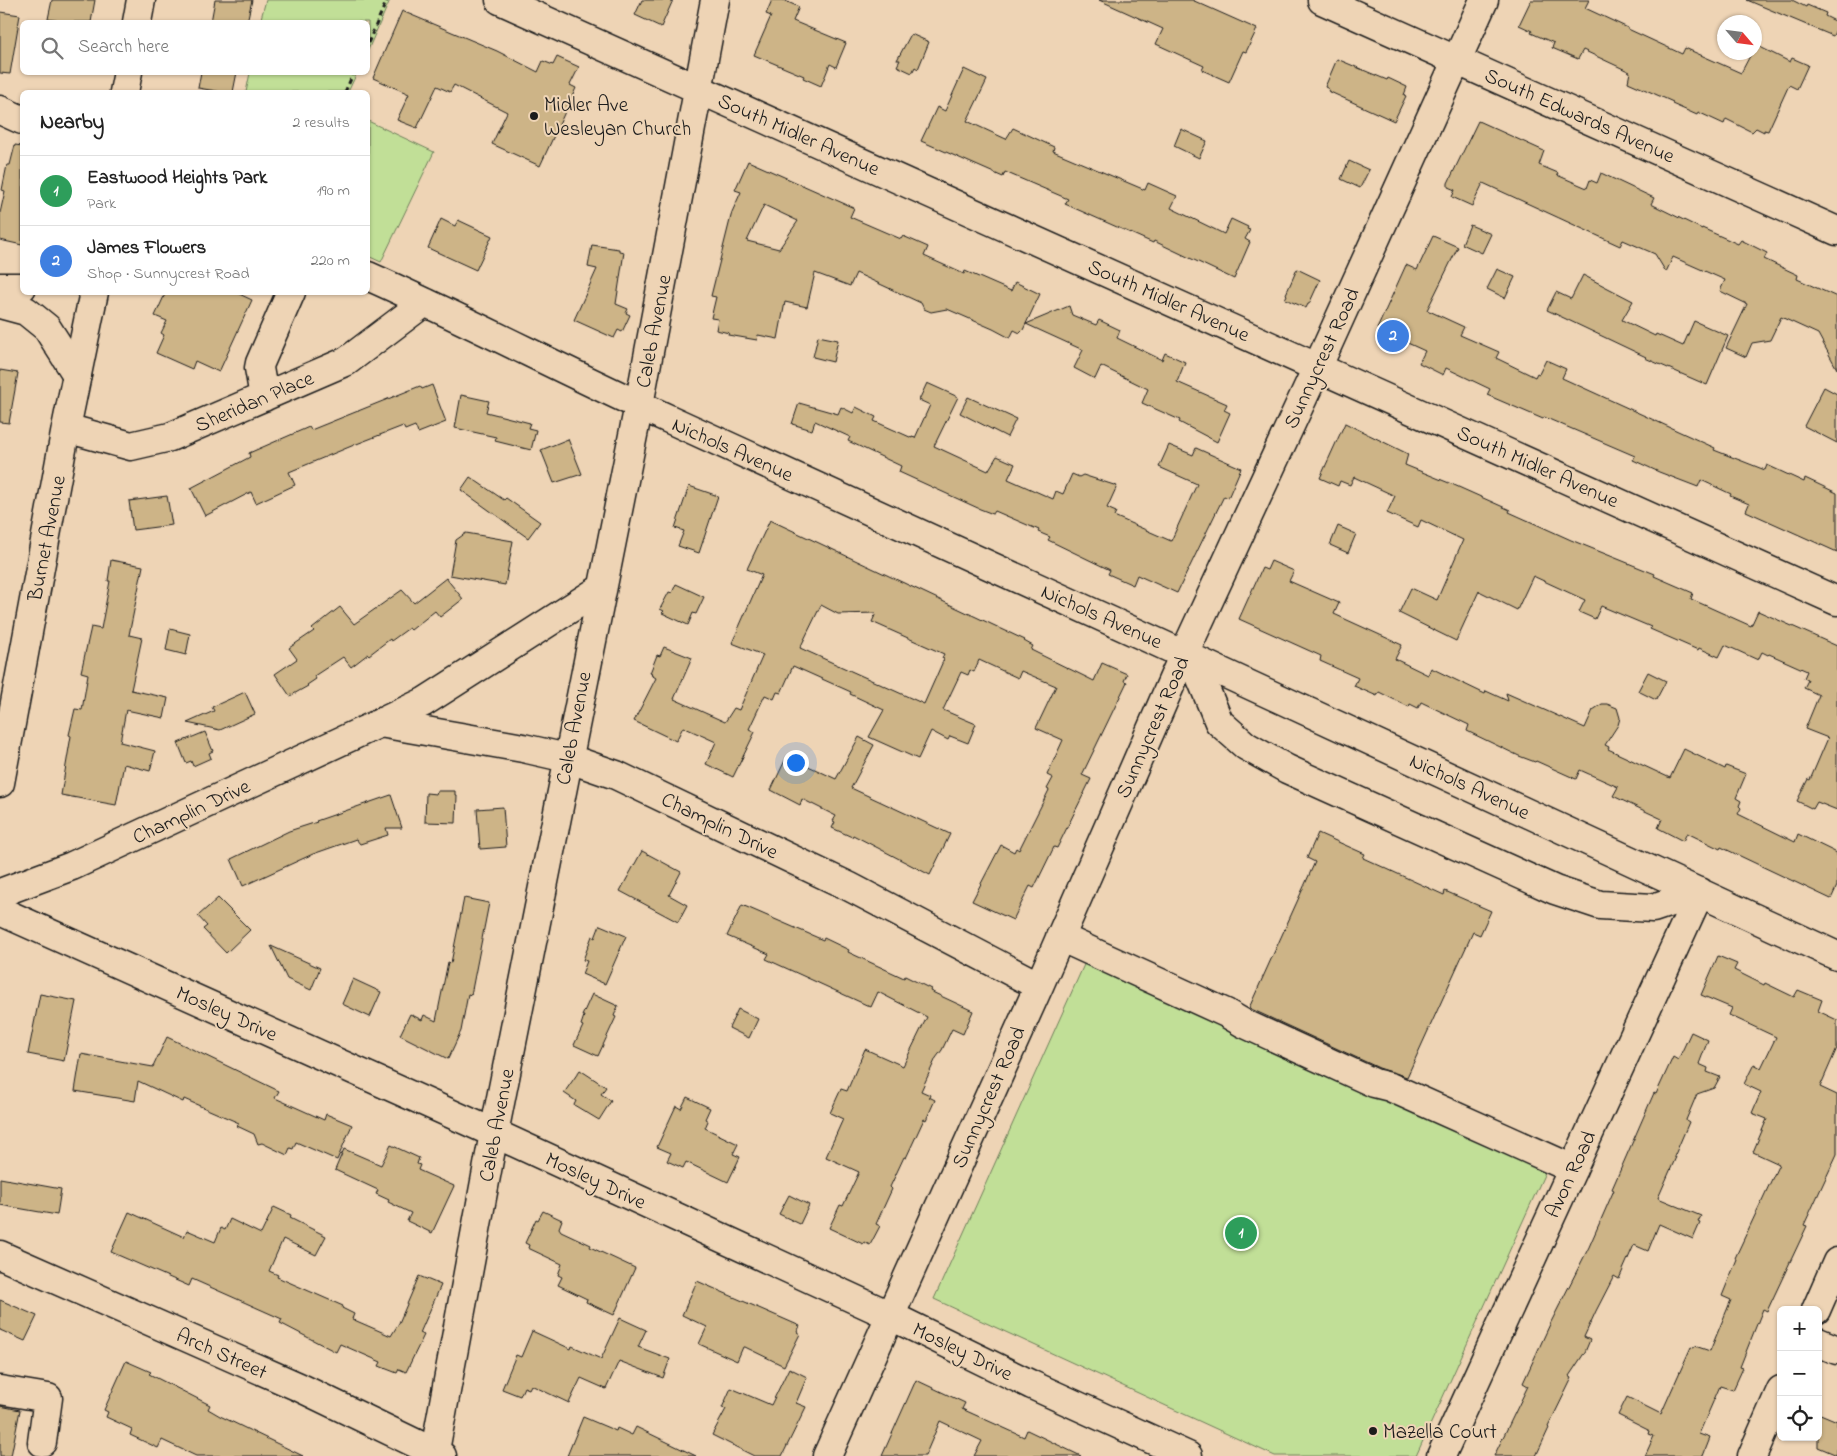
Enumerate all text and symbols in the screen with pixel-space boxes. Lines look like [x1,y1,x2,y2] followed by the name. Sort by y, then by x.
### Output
[1717,15,1762,60] north arrow
[20,20,370,75] search box
[38,34,66,62] icon: search
[78,34,169,61] text: Search here
[1479,61,1680,173] street label: South Edwards Avenue
[712,87,885,185] street label: South Midler Avenue
[544,91,691,147] place label: Midler Ave Wesleyan Church
[40,108,104,138] text: Nearby
[528,110,540,122] marker: Midler Ave Wesleyan Church
[292,111,350,135] text: 2 results
[87,165,267,192] text: Eastwood Heights Park
[53,179,59,203] text: 1
[317,179,350,203] text: 190 m
[87,192,116,216] text: Park
[87,235,206,262] text: James Flowers
[52,249,60,273] text: 2
[311,249,350,273] text: 220 m
[1082,253,1255,351] street label: South Midler Avenue
[87,262,249,286] text: Shop · Sunnycrest Road
[629,272,681,391] street label: Caleb Avenue
[1277,283,1370,435] street label: Sunnycrest Road
[1377,317,1409,355] pin: 2
[191,364,319,441] street label: Sheridan Place
[667,411,798,491] street label: Nichols Avenue
[1451,419,1624,517] street label: South Midler Avenue
[21,472,75,605] street label: Burnet Avenue
[1036,578,1167,658] street label: Nichols Avenue
[1109,652,1200,804] street label: Sunnycrest Road
[549,669,601,788] street label: Caleb Avenue
[1404,747,1535,829] street label: Nichols Avenue
[783,750,809,776] your location
[128,772,256,853] street label: Champlin Drive
[656,786,783,868] street label: Champlin Drive
[170,979,282,1053] street label: Mosley Drive
[945,1022,1036,1174] street label: Sunnycrest Road
[472,1066,524,1185] street label: Caleb Avenue
[1539,1126,1605,1223] street label: Avon Road
[539,1145,651,1220] street label: Mosley Drive
[1225,1214,1257,1252] pin: 1
[1777,1306,1822,1441] map controls
[1777,1306,1822,1351] button: +
[906,1316,1018,1392] street label: Mosley Drive
[171,1321,272,1388] street label: Arch Street
[1777,1351,1822,1396] button: −
[1777,1396,1822,1441] button: locate
[1383,1418,1497,1448] place label: Mazella Court
[1367,1425,1379,1437] marker: Mazella Court

